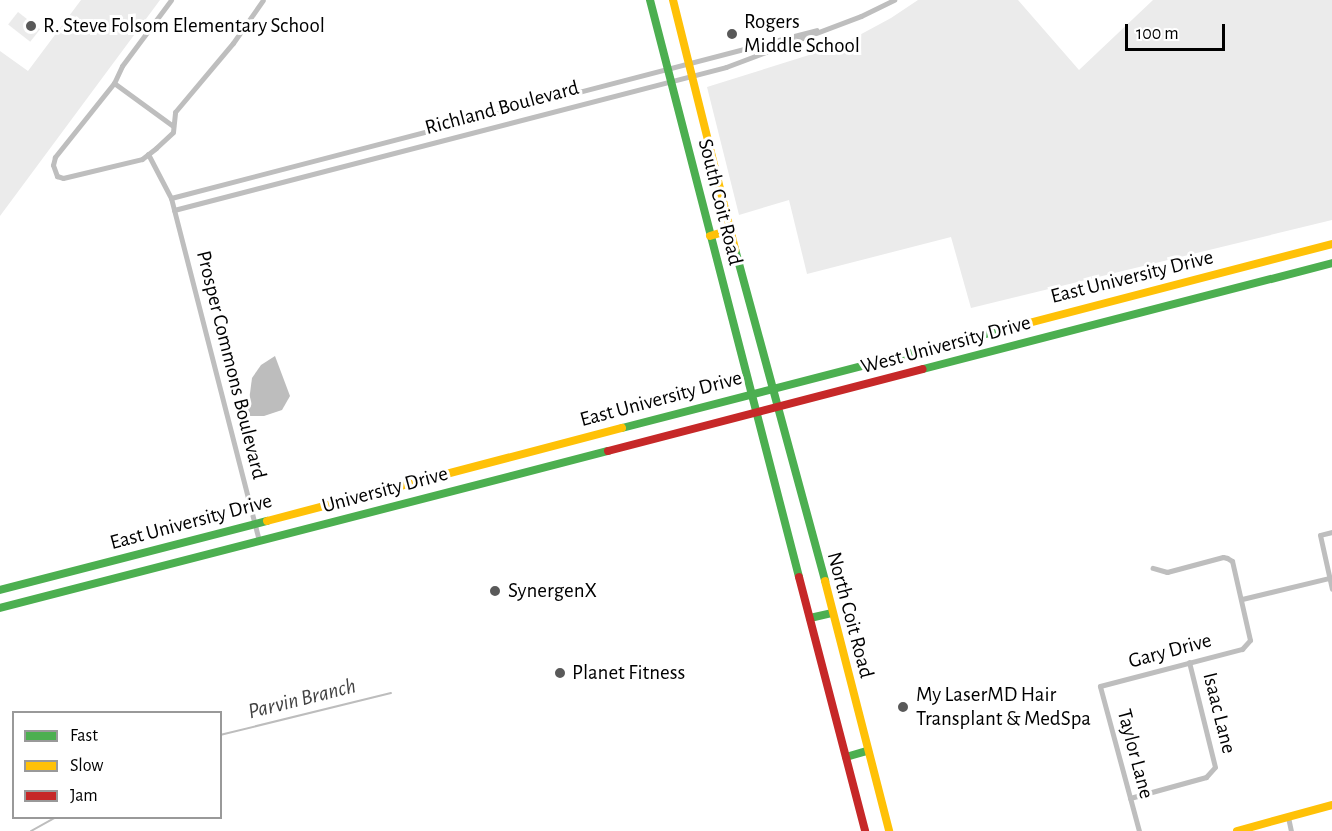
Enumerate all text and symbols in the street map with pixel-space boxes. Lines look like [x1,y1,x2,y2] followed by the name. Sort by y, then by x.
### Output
[744,9,860,59] place label: Rogers Middle School
[1128,12,1228,50] scale bar
[43,13,325,39] place label: R. Steve Folsom Elementary School
[24,19,38,33] marker: R. Steve Folsom Elementary School
[1136,25,1179,43] text: 100 m
[725,27,739,41] marker: Rogers Middle School
[422,75,582,141] street label: Richland Boulevard
[692,136,748,268] street label: South Coit Road
[1048,245,1216,309] street label: East University Drive
[190,248,272,482] street label: Prosper Commons Boulevard
[858,310,1034,380] street label: West University Drive
[577,365,745,433] street label: East University Drive
[319,461,451,519] street label: University Drive
[107,488,275,556] street label: East University Drive
[821,549,879,681] street label: North Coit Road
[508,578,597,604] place label: SynergenX
[486,582,504,600] marker: SynergenX
[1126,628,1214,674] street label: Gary Drive
[572,660,685,686] place label: Planet Fitness
[553,666,567,680] marker: Planet Fitness
[1197,670,1241,756] street label: Isaac Lane
[245,673,359,725] water label: Parvin Branch
[916,682,1091,732] place label: My LaserMD Hair Transplant & MedSpa
[894,698,912,716] marker: My LaserMD Hair Transplant & MedSpa
[1111,707,1159,801] street label: Taylor Lane
[12,711,222,819] legend
[70,727,98,745] text: Fast
[70,757,103,775] text: Slow
[70,787,98,805] text: Jam

